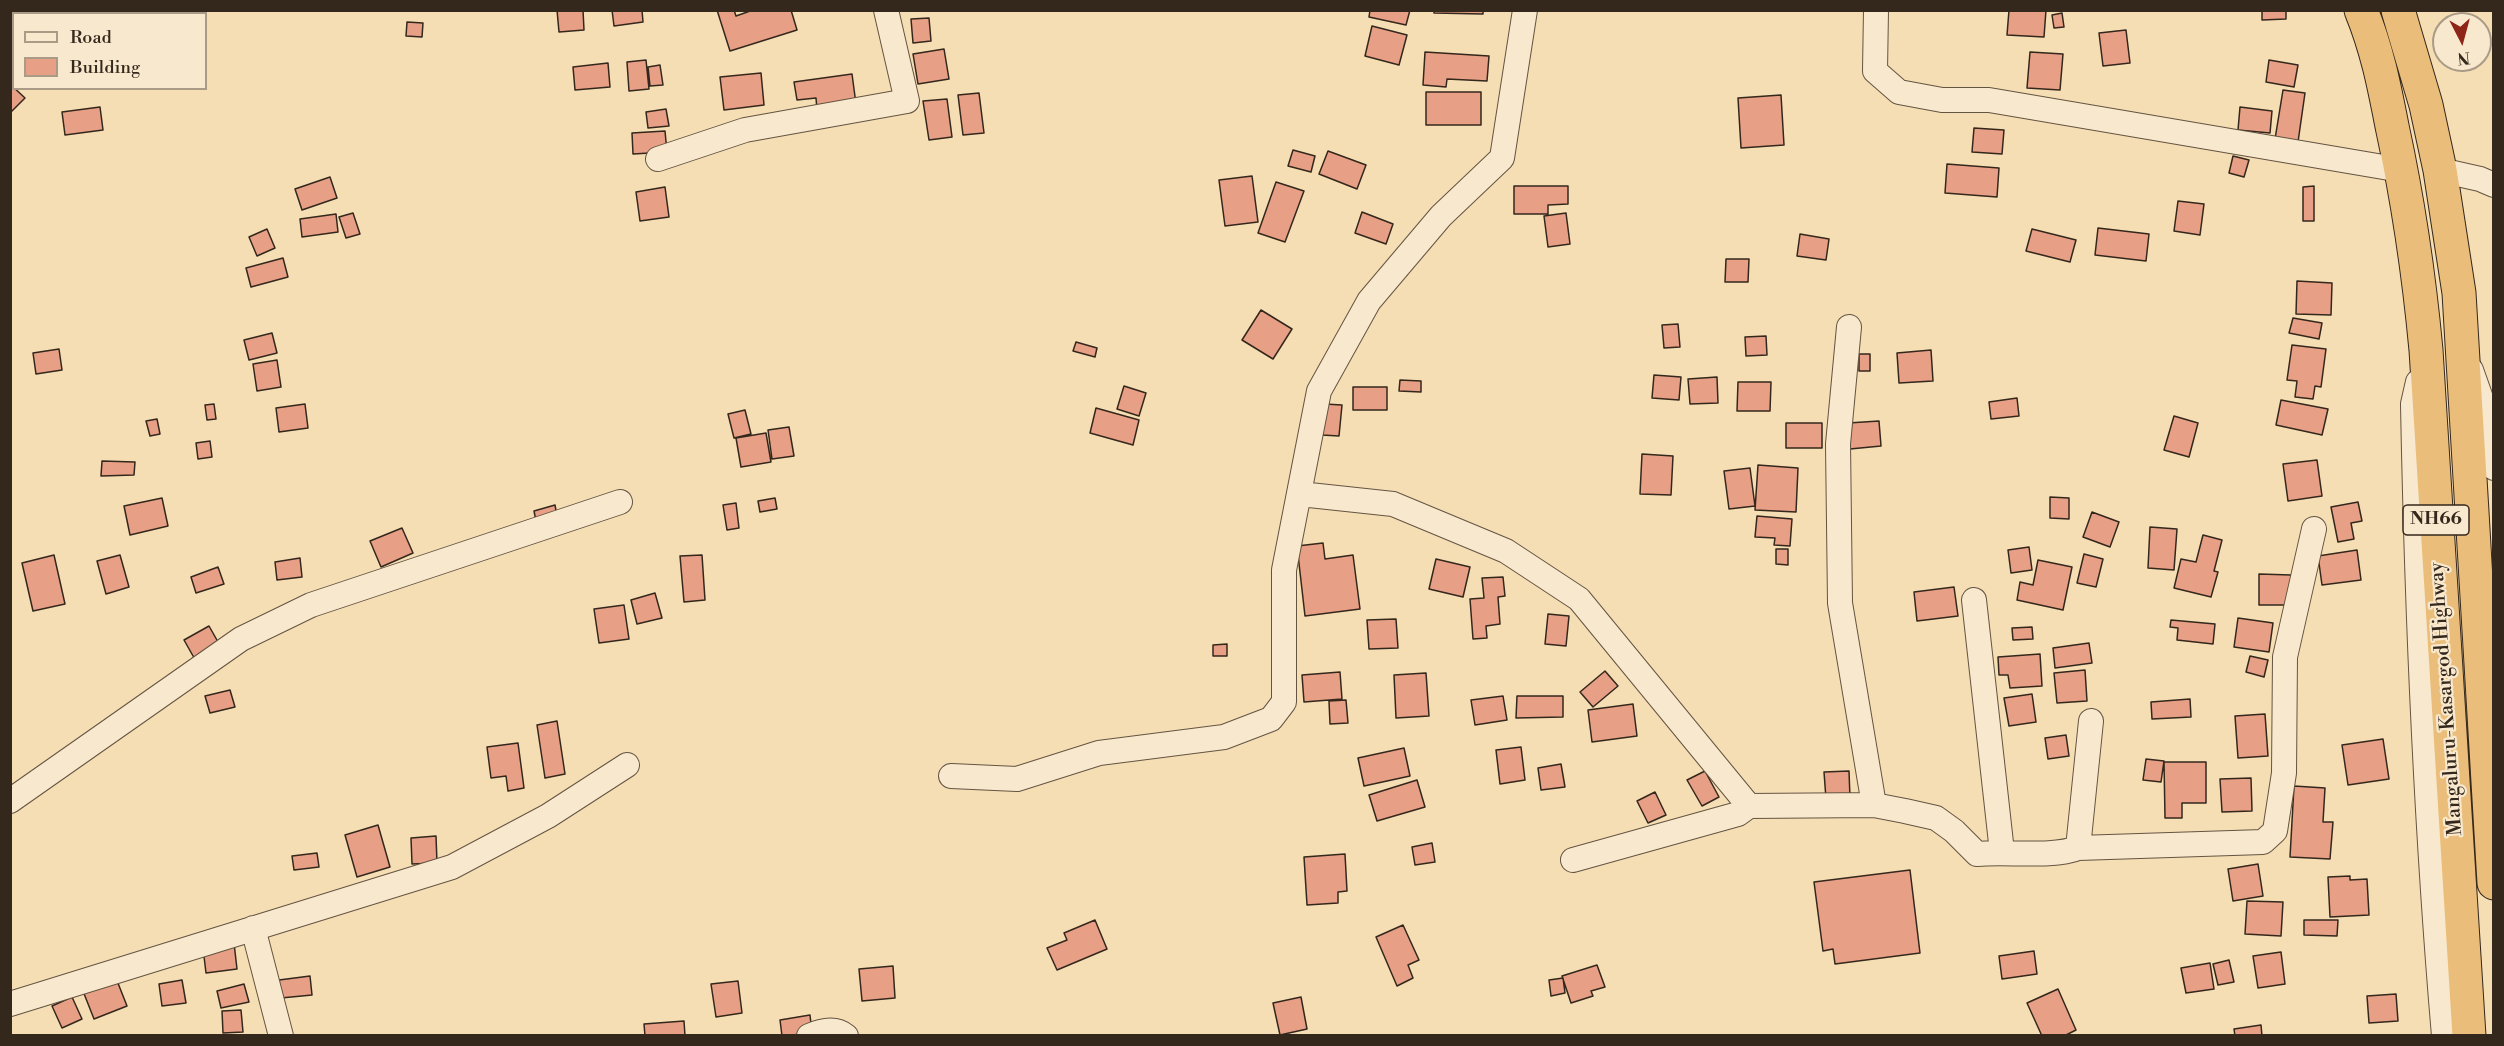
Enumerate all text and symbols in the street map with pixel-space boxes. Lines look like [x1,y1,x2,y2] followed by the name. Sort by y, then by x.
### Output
[12,12,207,90] legend
[2432,12,2492,72] north arrow
[70,26,112,49] text: Road
[2456,47,2471,69] text: N
[70,56,140,79] text: Building
[2403,505,2469,535] road number: NH66
[2425,561,2469,837] street label: Mangaluru-Kasargod Highway

